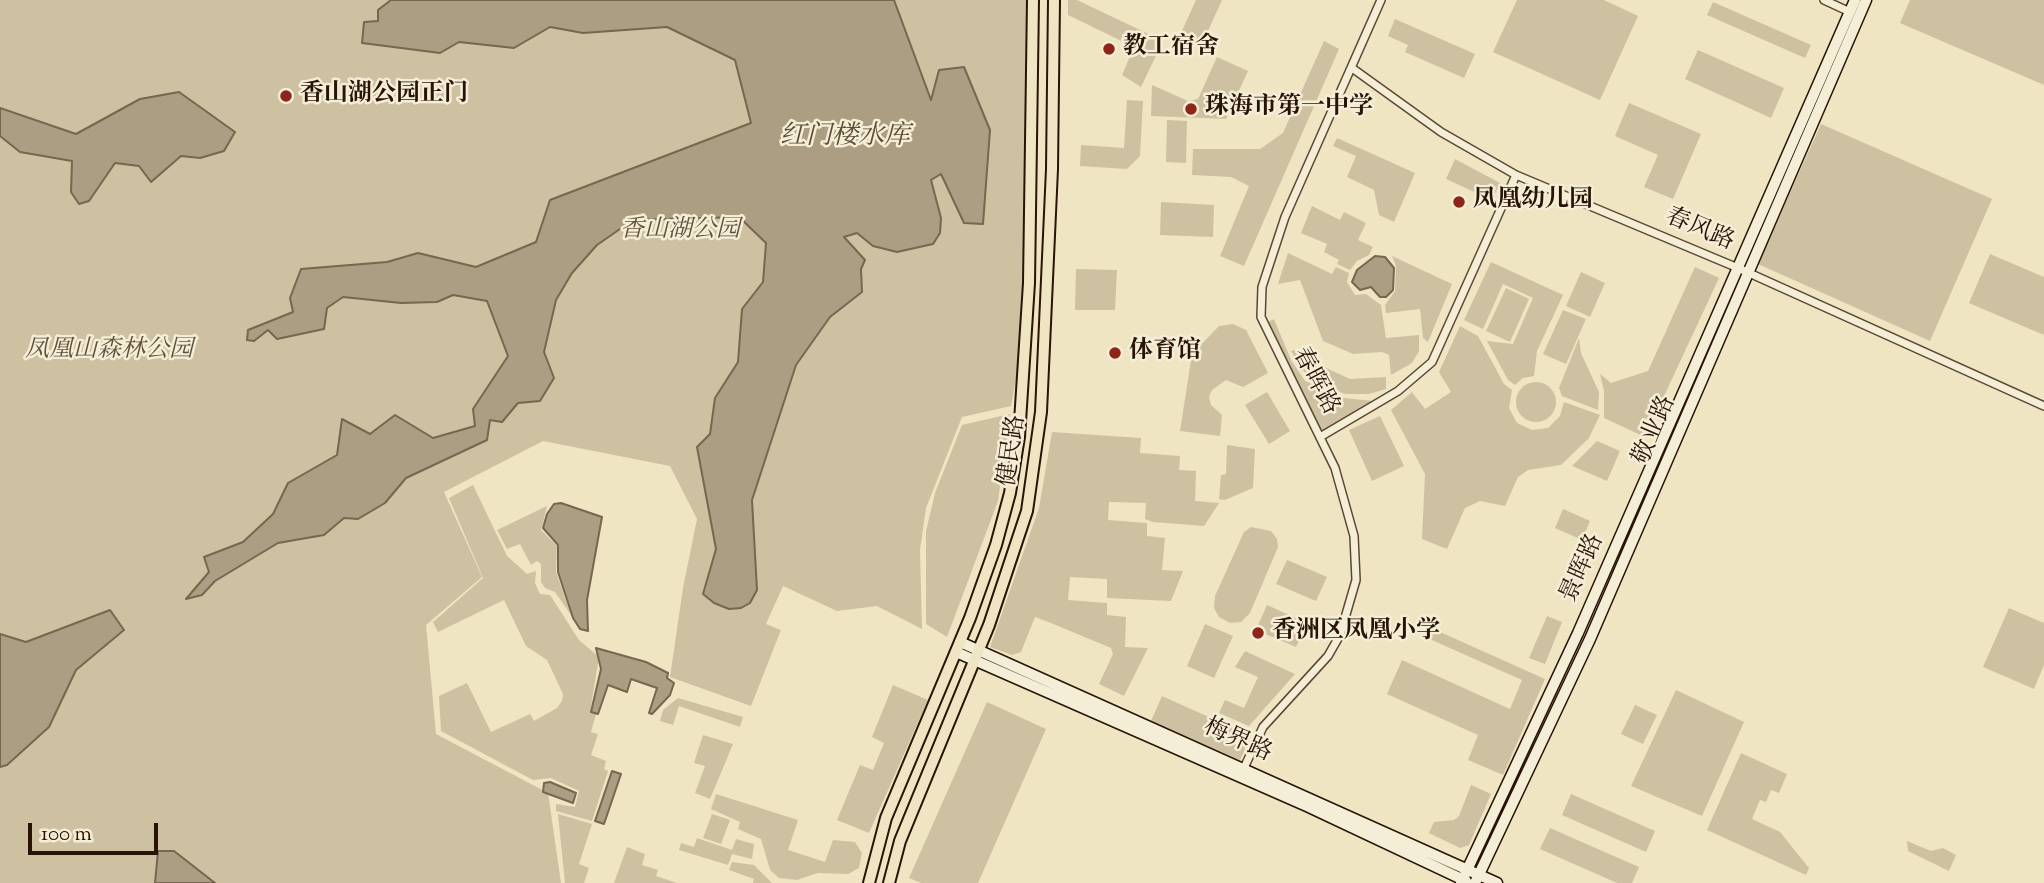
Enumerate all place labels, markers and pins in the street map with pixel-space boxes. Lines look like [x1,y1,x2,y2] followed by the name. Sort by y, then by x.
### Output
[1123,35,1219,63] place label: 教工宿舍
[1101,41,1117,57] marker: 教工宿舍
[300,82,468,110] place label: 香山湖公园正门
[278,88,294,104] marker: 香山湖公园正门
[1205,95,1373,123] place label: 珠海市第一中学
[1183,101,1199,117] marker: 珠海市第一中学
[1473,188,1593,216] place label: 凤凰幼儿园
[1451,194,1467,210] marker: 凤凰幼儿园
[1129,339,1201,367] place label: 体育馆
[1107,345,1123,361] marker: 体育馆
[1272,619,1440,647] place label: 香洲区凤凰小学
[1250,625,1266,641] marker: 香洲区凤凰小学

